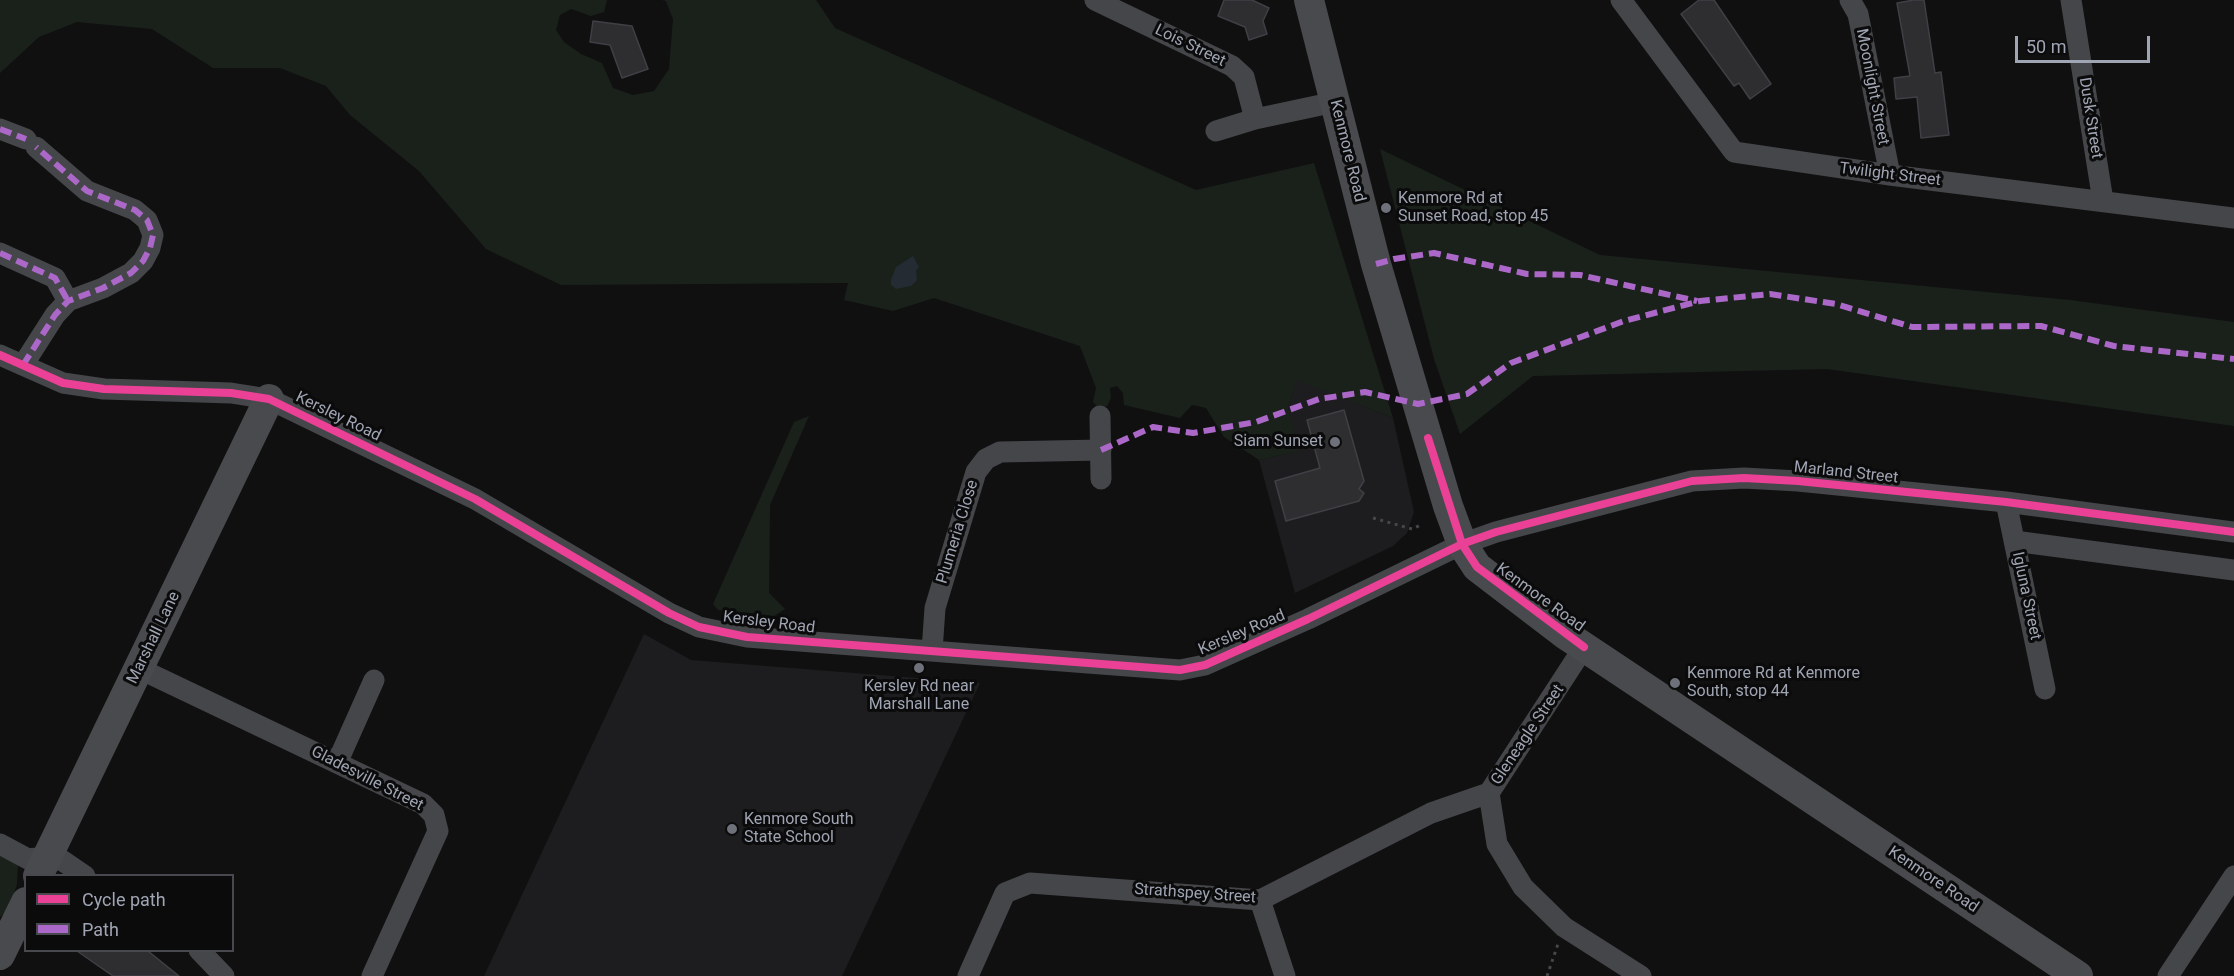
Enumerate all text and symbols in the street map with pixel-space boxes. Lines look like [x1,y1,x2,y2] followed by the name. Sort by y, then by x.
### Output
[1152,21,1228,71] street label: Lois Street
[2018,24,2153,62] scale bar
[1851,27,1893,147] street label: Moonlight Street
[2026,36,2066,57] text: 50 m
[2074,76,2106,160] street label: Dusk Street
[1325,98,1369,204] street label: Kenmore Road
[1838,159,1942,191] street label: Twilight Street
[1398,189,1548,227] place label: Kenmore Rd at Sunset Road, stop 45
[1379,201,1393,215] marker: Kenmore Rd at Sunset Road, stop 45
[292,388,384,446] street label: Kersley Road
[1234,432,1323,452] place label: Siam Sunset
[1328,435,1342,449] marker: Siam Sunset
[1793,458,1899,488] street label: Marland Street
[933,478,983,586] street label: Plumeria Close
[2007,550,2045,642] street label: Igluna Street
[1492,559,1588,637] street label: Kenmore Road
[123,589,185,687] street label: Marshall Lane
[1196,606,1288,660] street label: Kersley Road
[722,608,816,638] street label: Kersley Road
[912,661,926,675] marker: Kersley Rd near Marshall Lane
[1687,664,1860,702] place label: Kenmore Rd at Kenmore South, stop 44
[1668,676,1682,690] marker: Kenmore Rd at Kenmore South, stop 44
[864,677,974,715] place label: Kersley Rd near Marshall Lane
[1487,681,1569,789] street label: Gleneagle Street
[308,742,426,816] street label: Gladesville Street
[744,810,854,848] place label: Kenmore South State School
[725,822,739,836] marker: Kenmore South State School
[1884,843,1982,917] street label: Kenmore Road
[24,874,234,952] legend
[1133,880,1257,908] street label: Strathspey Street
[82,889,166,910] text: Cycle path
[82,919,119,940] text: Path

